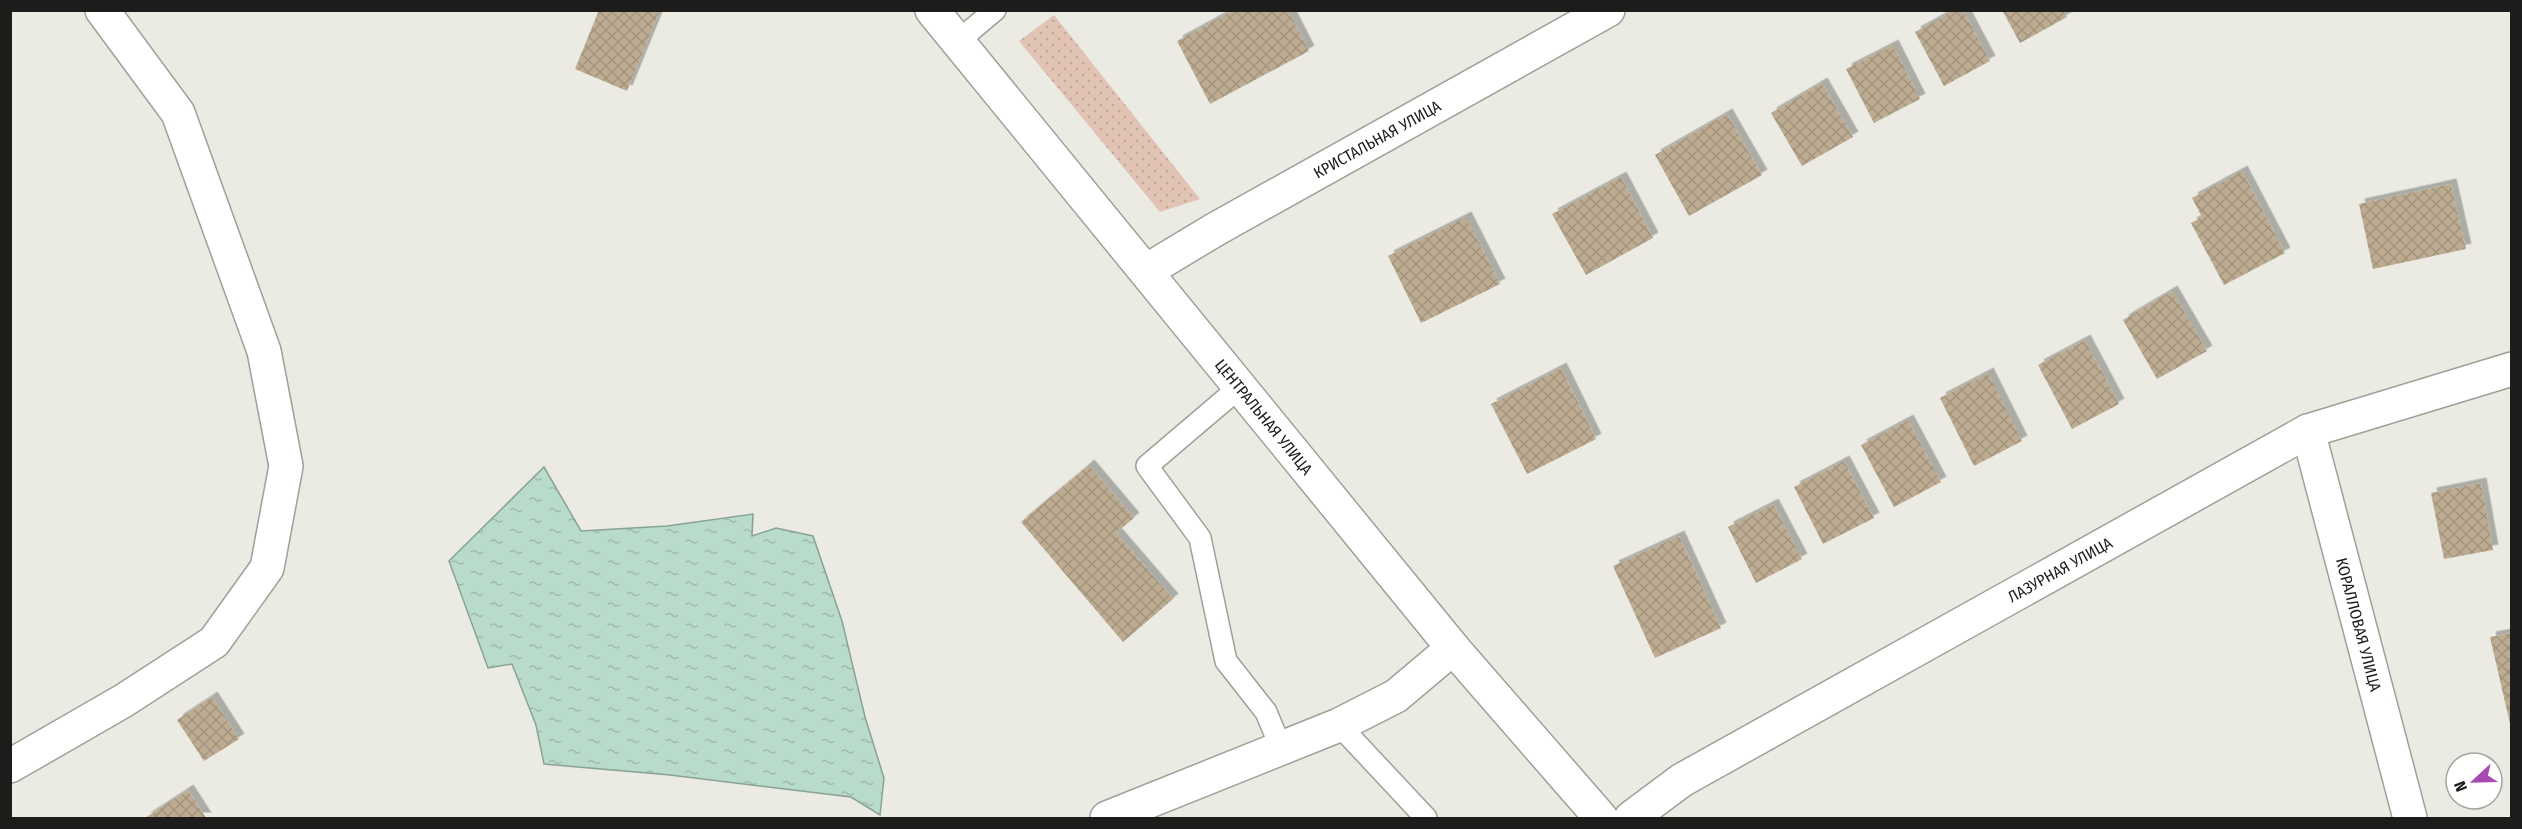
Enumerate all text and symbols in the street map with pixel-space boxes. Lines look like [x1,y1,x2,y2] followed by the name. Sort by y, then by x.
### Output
[1310,96,1445,183] street label: КРИСТАЛЬНАЯ УЛИЦА
[1211,355,1317,479] street label: ЦЕНТРАЛЬНАЯ УЛИЦА
[2004,533,2116,607] street label: ЛАЗУРНАЯ УЛИЦА
[2332,556,2385,694] street label: КОРАЛЛОВАЯ УЛИЦА
[2444,751,2504,811] north arrow
[2450,778,2471,794] text: N

